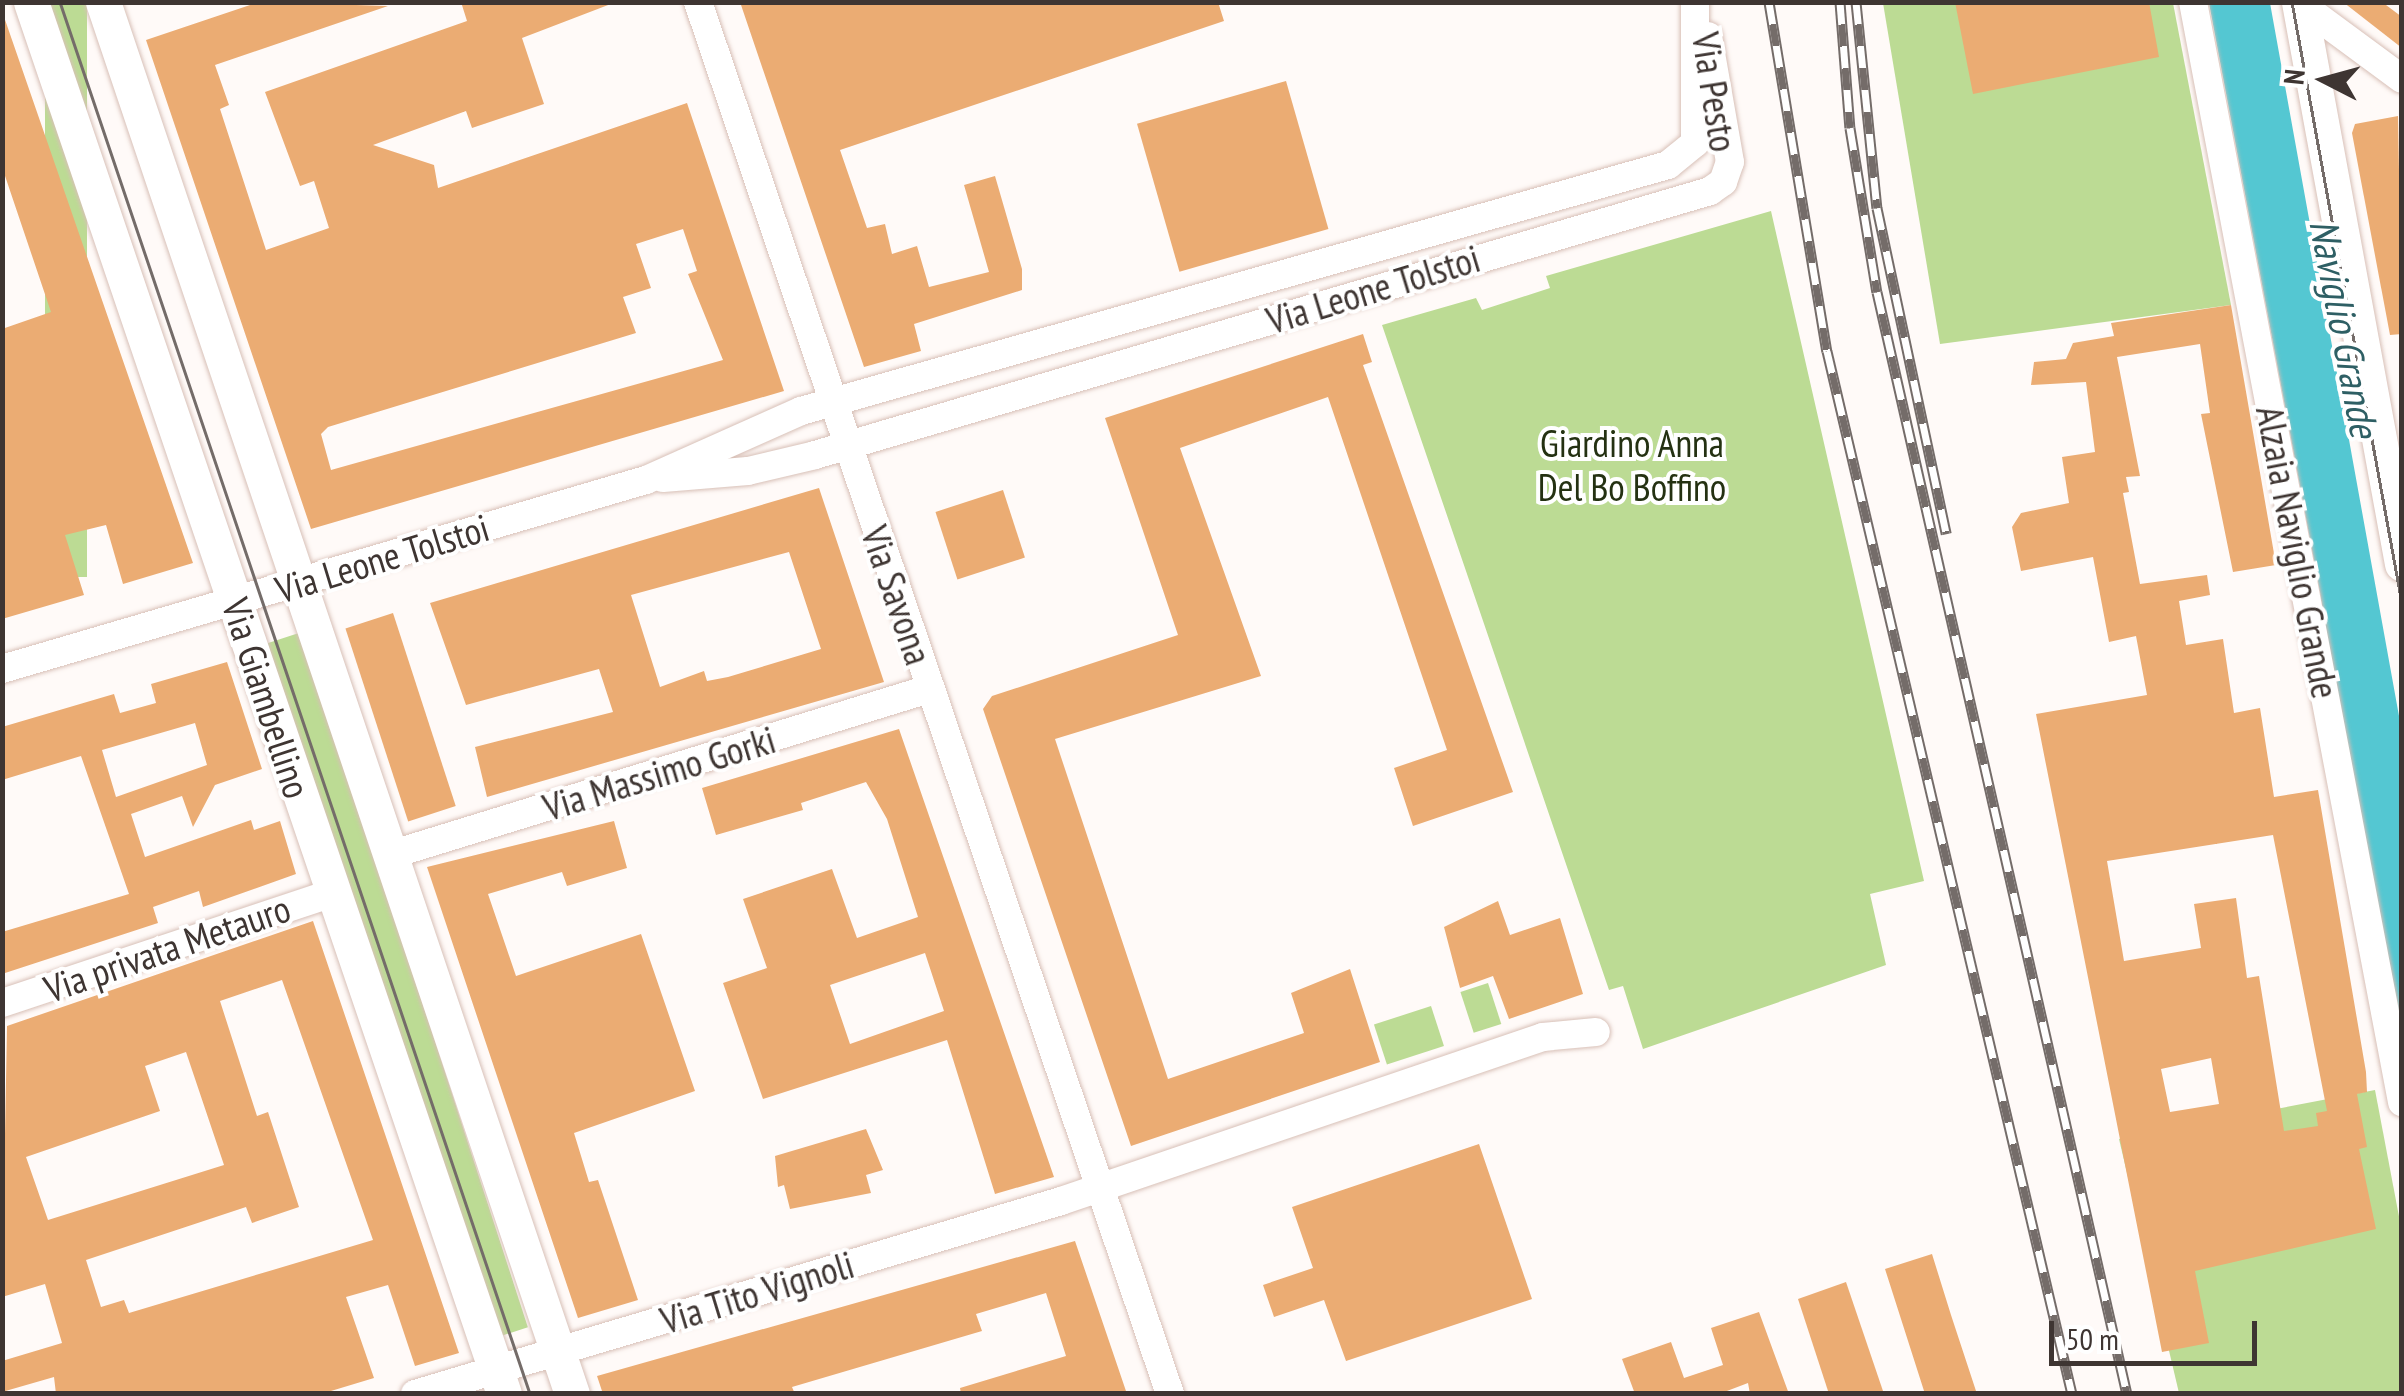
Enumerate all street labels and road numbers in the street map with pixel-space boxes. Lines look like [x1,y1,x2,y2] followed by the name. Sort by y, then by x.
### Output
[1683,29,1747,155] street label: Via Pesto
[1260,235,1486,343] street label: Via Leone Tolstoi
[2247,402,2349,702] street label: Alzaia Naviglio Grande
[269,504,495,612] street label: Via Leone Tolstoi
[852,520,942,670] street label: Via Savona
[213,592,321,804] street label: Via Giambellino
[538,716,780,830] street label: Via Massimo Gorki
[38,885,296,1011] street label: Via privata Metauro
[654,1241,860,1343] street label: Via Tito Vignoli

